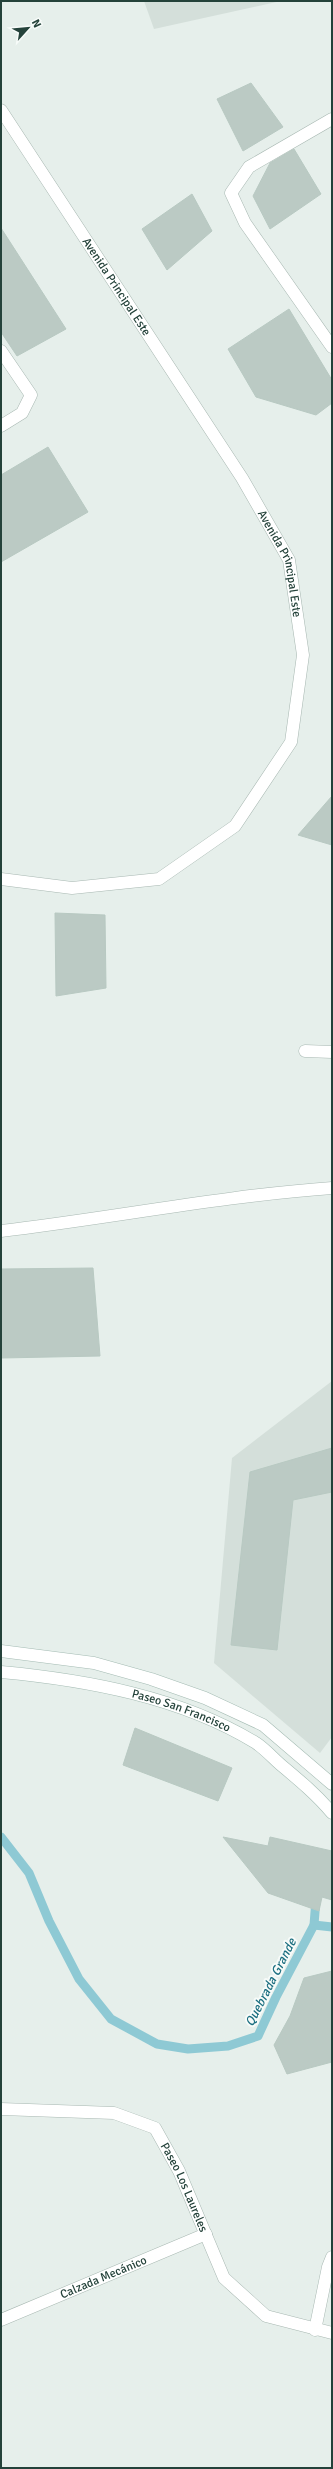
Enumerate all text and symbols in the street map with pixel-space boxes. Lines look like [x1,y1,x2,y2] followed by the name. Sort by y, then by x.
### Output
[8,8,48,48] north arrow
[29,17,44,30] text: N
[79,235,154,339] street label: Avenida Principal Este
[254,507,304,618] street label: Avenida Principal Este
[130,1686,233,1736] street label: Paseo San Francisco
[242,1934,301,2029] water label: Quebrada Grande
[157,2140,211,2234] street label: Paseo Los Laureles
[58,2253,149,2302] street label: Calzada Mecánico

